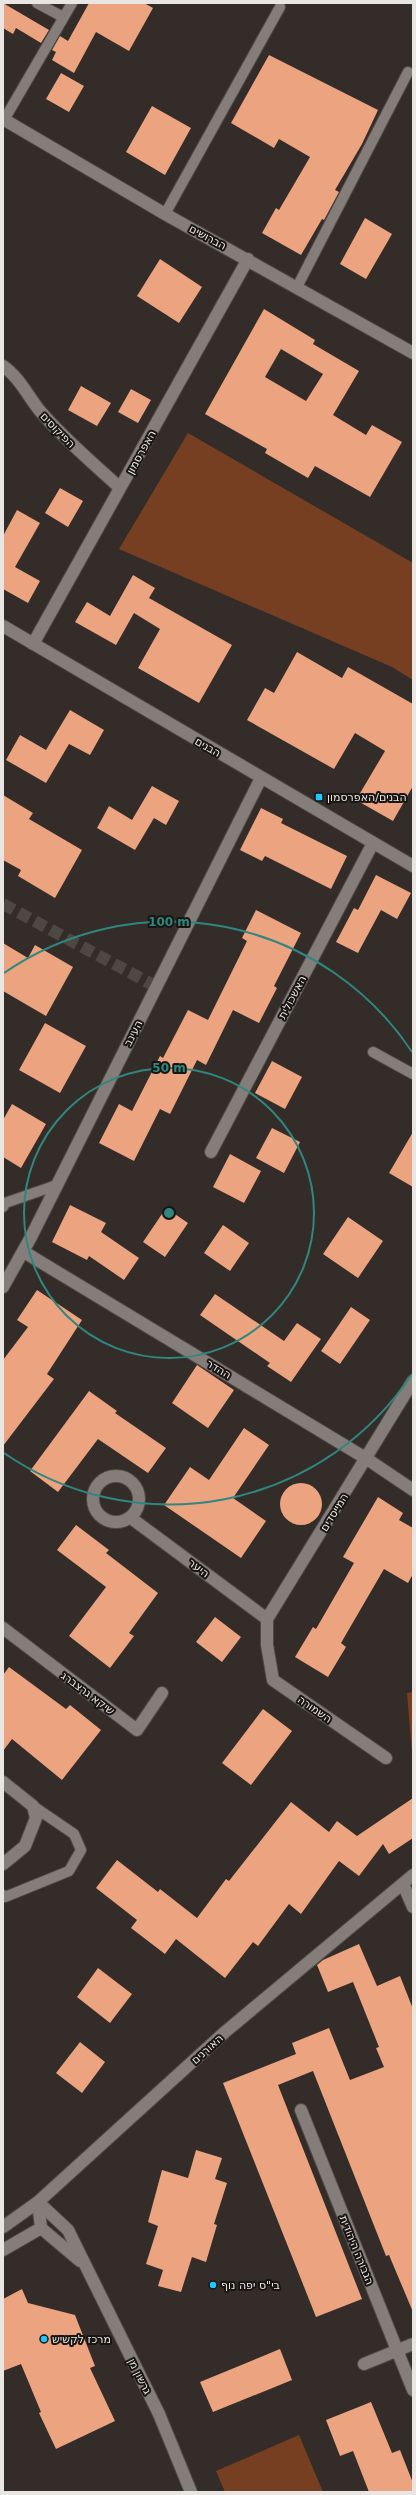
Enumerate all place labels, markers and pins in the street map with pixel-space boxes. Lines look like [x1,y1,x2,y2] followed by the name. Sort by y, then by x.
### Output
[327,791,407,804] place label: הבנים/האפרסמון
[314,792,324,802] marker: הבנים/האפרסמון
[162,1206,176,1220] centre of rings
[221,2279,280,2292] place label: בי"ס יפה נוף
[208,2280,218,2290] marker: בי"ס יפה נוף
[52,2333,111,2346] place label: מרכז לקשיש
[39,2334,49,2344] marker: מרכז לקשיש

